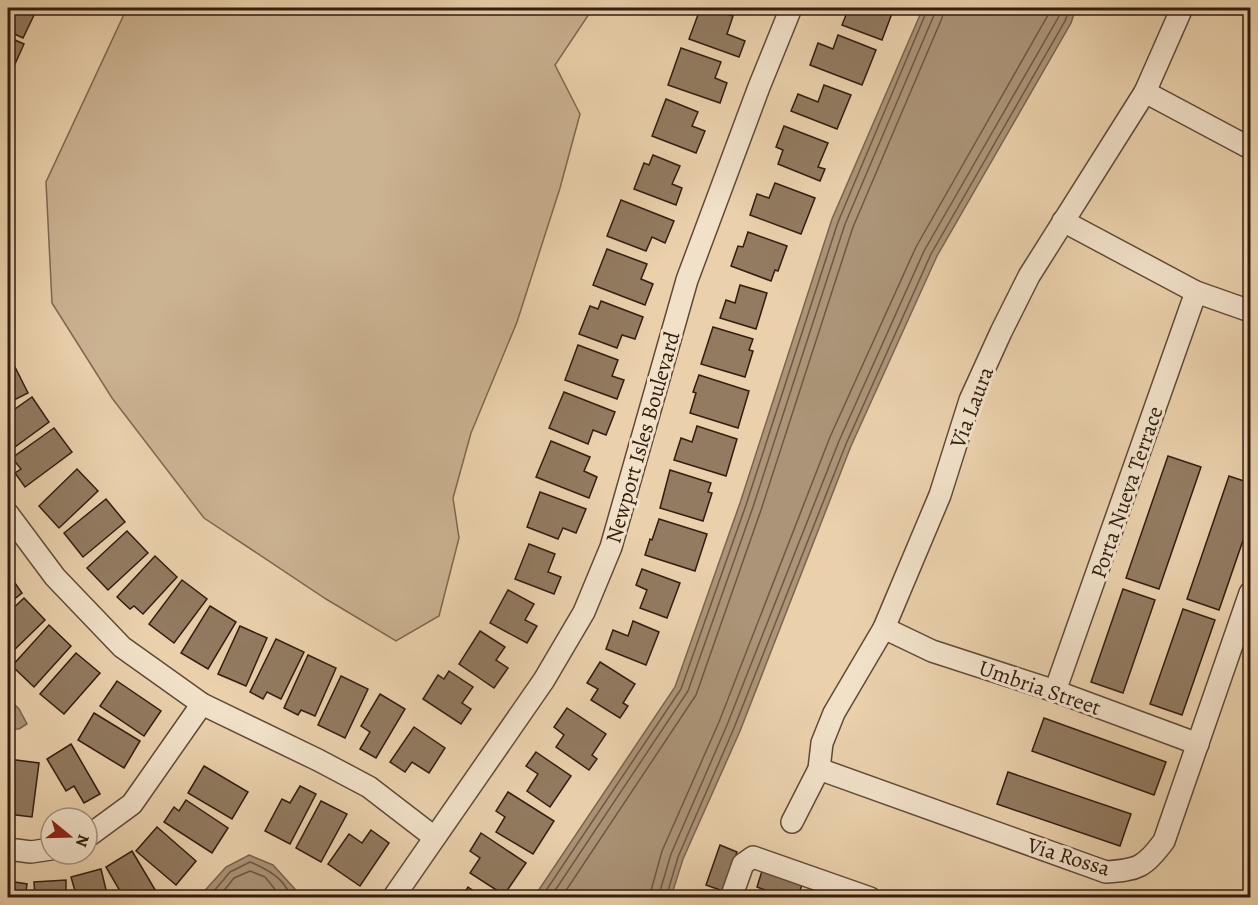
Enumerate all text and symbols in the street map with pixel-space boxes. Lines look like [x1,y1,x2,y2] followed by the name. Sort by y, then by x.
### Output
[598,328,688,547] street label: Newport Isles Boulevard
[942,362,1001,453] street label: Via Laura
[1083,402,1170,582] street label: Porta Nueva Terrace
[975,653,1105,723] street label: Umbria Street
[39,806,99,866] north arrow
[1023,830,1114,884] street label: Via Rossa
[70,831,95,850] text: N

